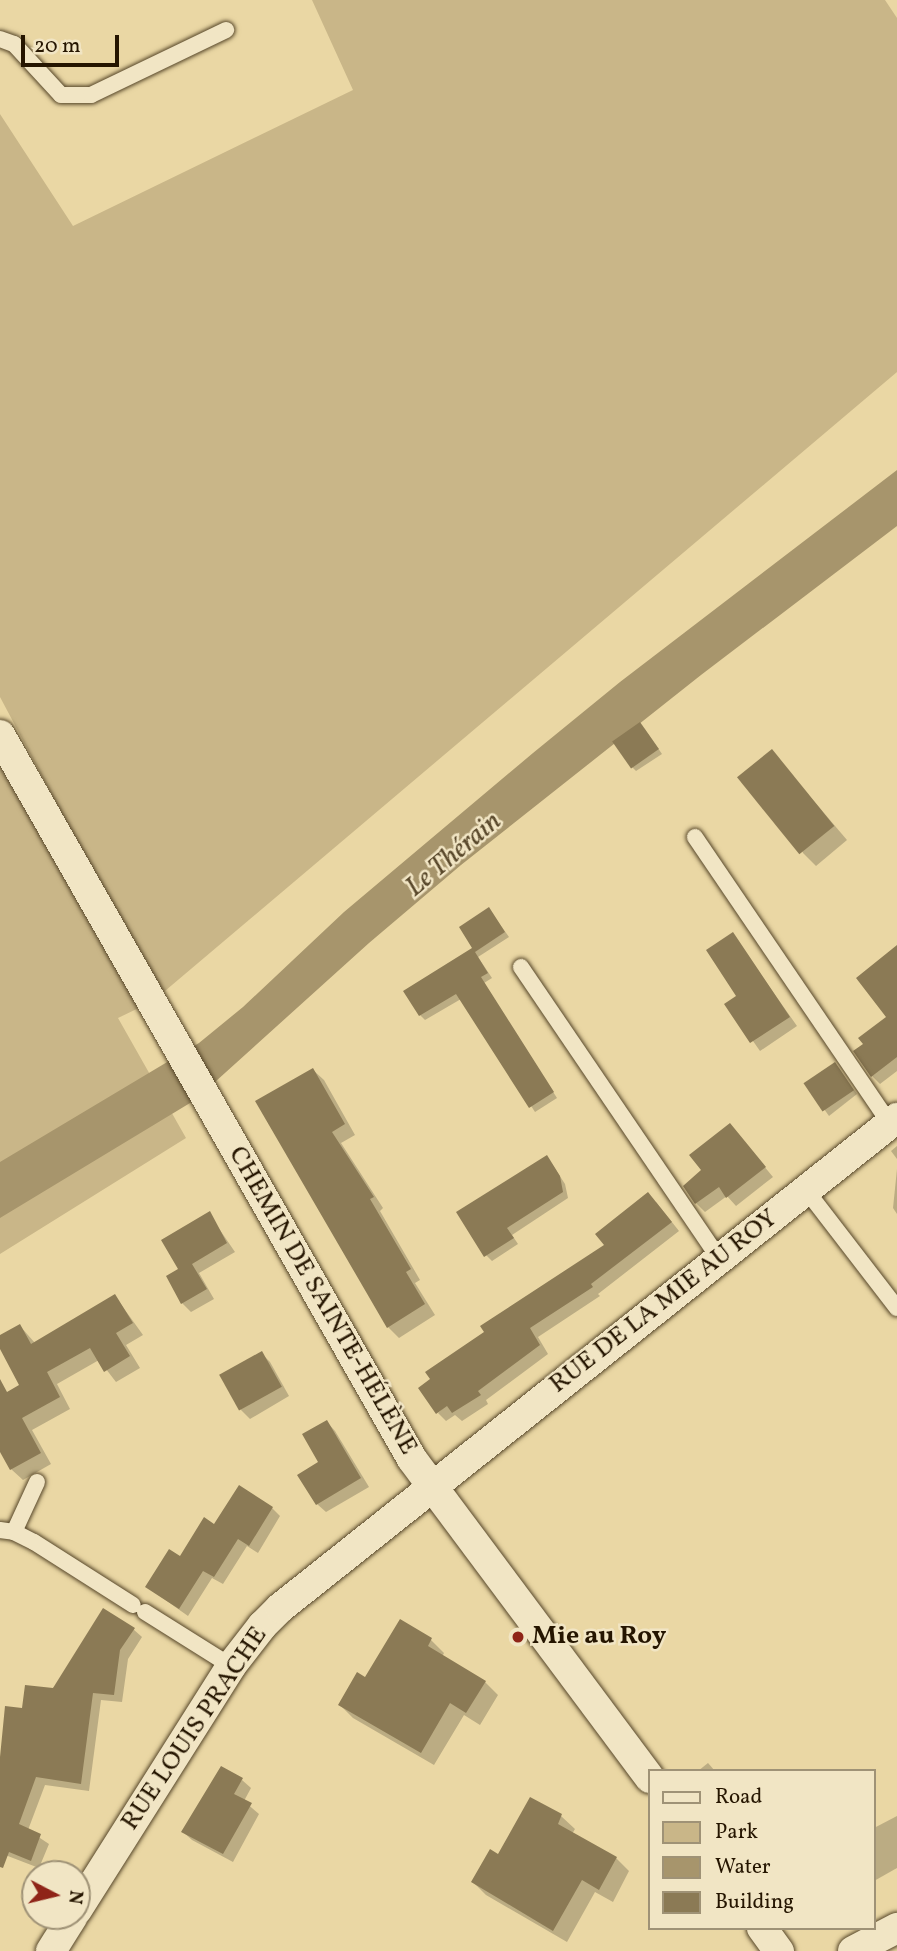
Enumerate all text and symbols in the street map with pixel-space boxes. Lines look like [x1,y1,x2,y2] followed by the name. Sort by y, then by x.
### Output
[24,21,122,65] scale bar
[34,32,80,61] text: 20 m
[399,805,509,905] water label: Le Thérain
[221,1141,423,1461] street label: CHEMIN DE SAINTE-HÉLÈNE
[544,1203,784,1401] street label: RUE DE LA MIE AU ROY
[115,1621,275,1837] street label: RUE LOUIS PRACHE
[532,1621,666,1653] place label: Mie au Roy
[510,1629,526,1645] marker: Mie au Roy
[648,1769,876,1930] legend
[715,1783,762,1812] text: Road
[715,1818,758,1847] text: Park
[715,1853,771,1882] text: Water
[21,1860,91,1930] north arrow
[715,1888,794,1917] text: Building
[61,1889,89,1906] text: N

